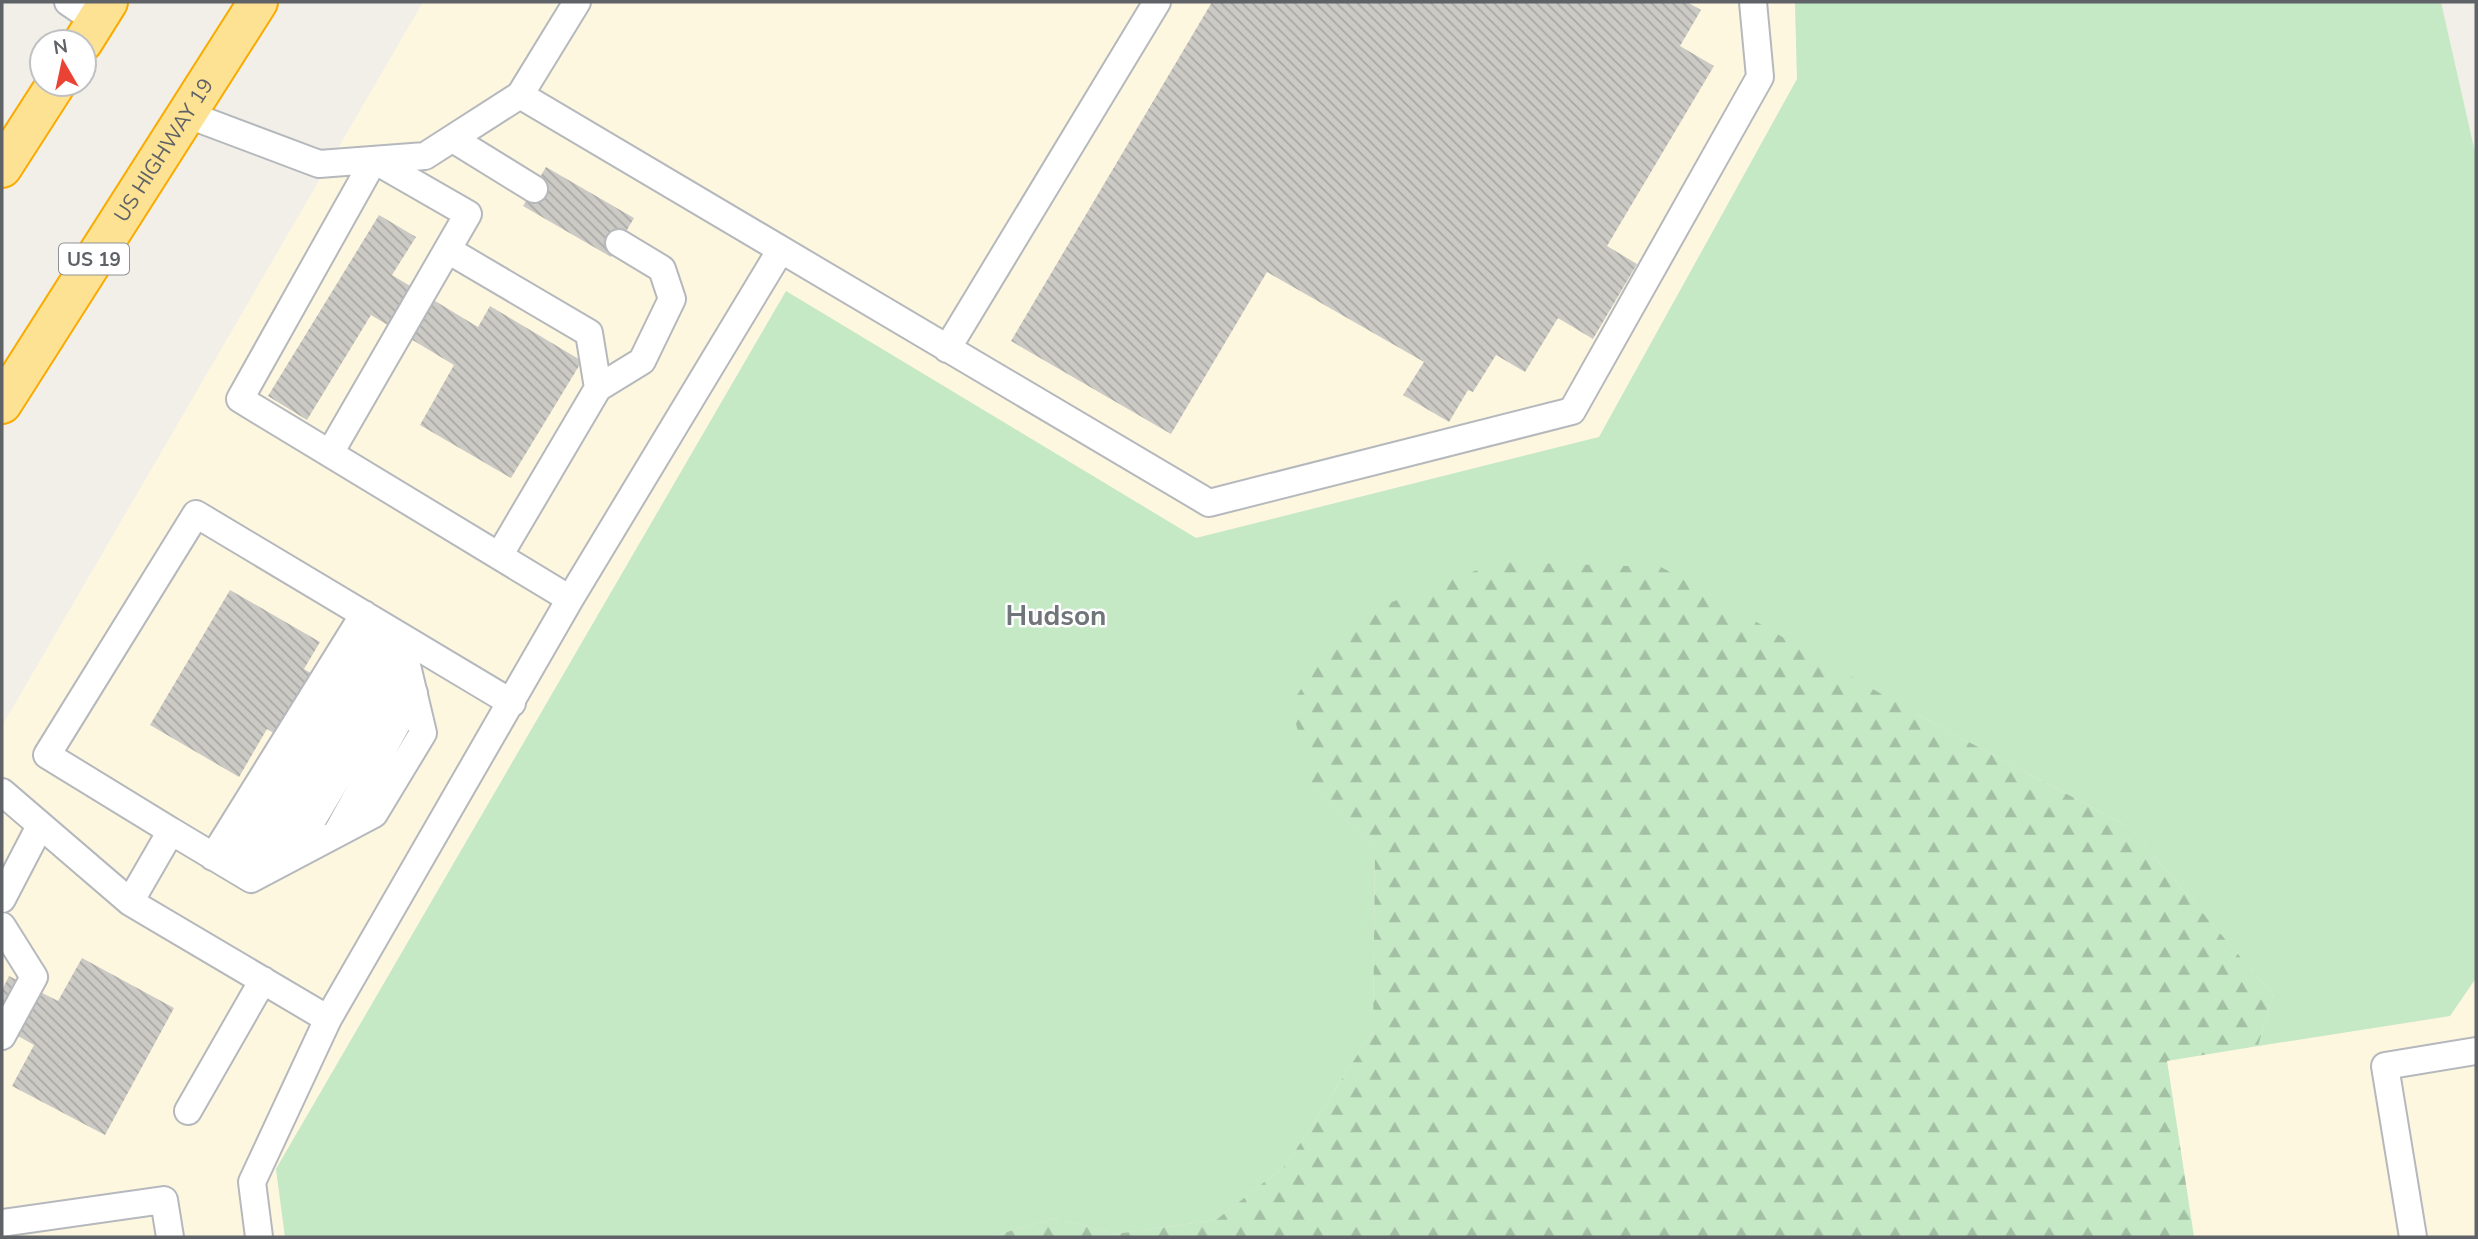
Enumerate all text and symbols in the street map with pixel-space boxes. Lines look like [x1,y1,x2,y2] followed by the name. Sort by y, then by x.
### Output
[28,28,98,98] north arrow
[51,33,70,61] text: N
[107,73,220,227] street label: US HIGHWAY 19
[59,244,129,274] road number: US 19
[1006,597,1106,635] district label: Hudson

